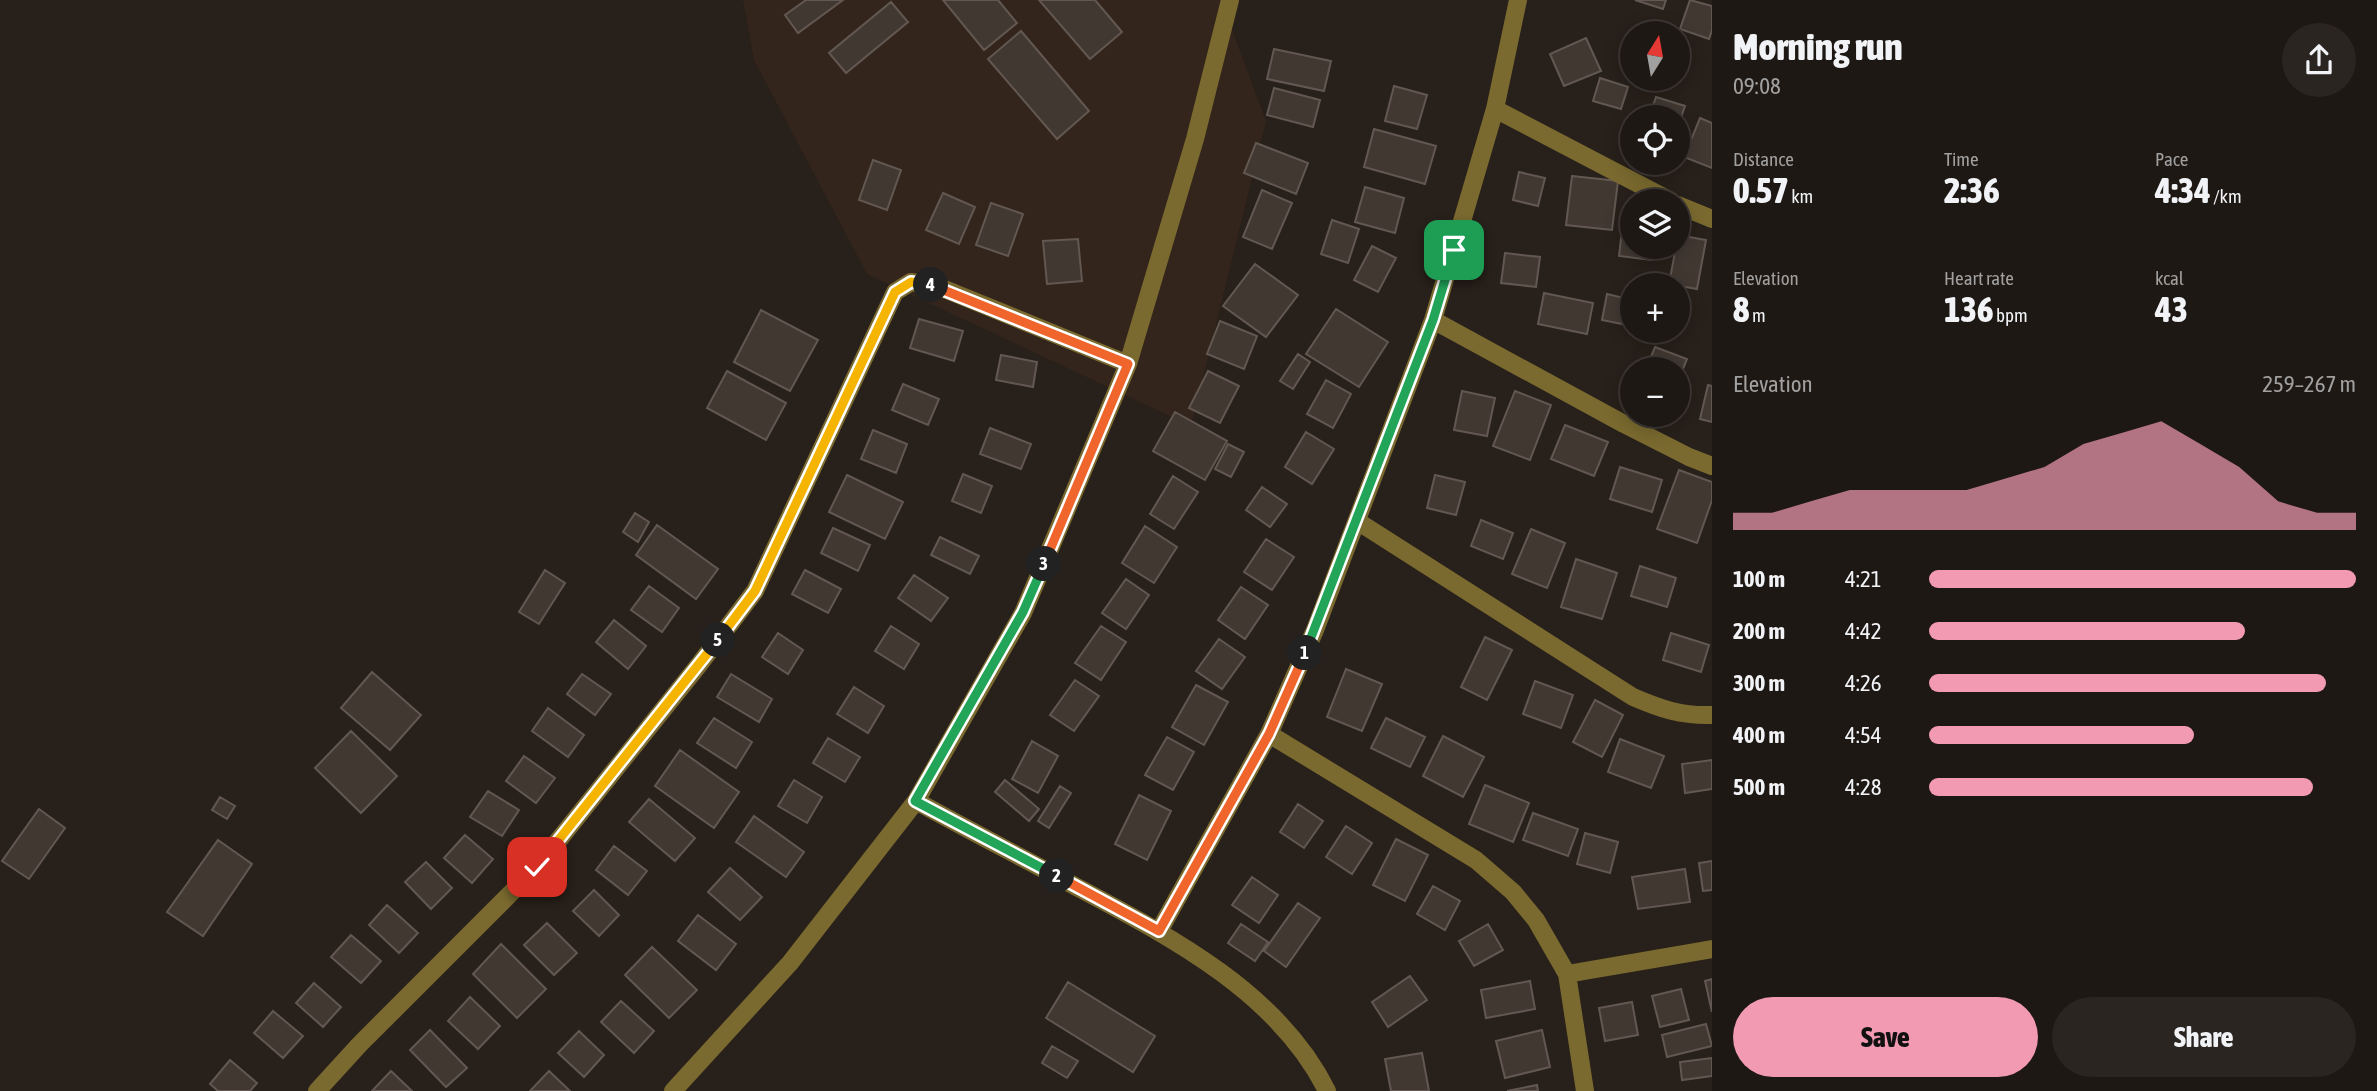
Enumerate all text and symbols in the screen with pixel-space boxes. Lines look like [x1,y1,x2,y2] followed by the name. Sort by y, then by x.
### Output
[1620,21,1690,91] north arrow
[1620,21,1690,427] map controls
[2282,23,2356,97] button: share
[1733,25,1903,68] text: Morning run
[1733,73,1781,99] text: 09:08
[1620,105,1690,175] button: locate
[1733,148,1794,170] text: Distance
[1944,148,1979,170] text: Time
[2155,148,2188,170] text: Pace
[1733,170,1789,210] text: 0.57
[1944,170,2000,210] text: 2:36
[2155,170,2211,210] text: 4:34
[1789,185,1813,207] text: km
[2211,185,2242,207] text: /km
[1620,189,1690,259] button: layers
[1424,220,1484,280] pin
[1435,231,1473,269] icon: arrive
[1733,267,1799,289] text: Elevation
[1944,267,2014,289] text: Heart rate
[2155,267,2184,289] text: kcal
[914,268,948,302] pin: 4
[926,273,935,295] text: 4
[1620,273,1690,343] button: +
[1733,289,1749,329] text: 8
[1944,289,1993,329] text: 136
[2155,289,2188,329] text: 43
[1749,304,1766,326] text: m
[1993,304,2028,326] text: bpm
[1620,357,1690,427] button: −
[1733,371,1813,397] text: Elevation
[2262,371,2356,397] text: 259–267 m
[1026,546,1062,582] pin: 3
[1039,552,1048,574] text: 3
[1733,566,1785,592] text: 100 m
[1845,566,1882,592] text: 4:21
[1733,618,1785,644] text: 200 m
[1845,618,1882,644] text: 4:42
[700,622,736,658] pin: 5
[713,628,722,650] text: 5
[1288,636,1322,670] pin: 1
[1300,641,1309,663] text: 1
[1733,670,1785,696] text: 300 m
[1845,670,1882,696] text: 4:26
[1733,722,1785,748] text: 400 m
[1845,722,1882,748] text: 4:54
[1733,774,1785,800] text: 500 m
[1845,774,1882,800] text: 4:28
[507,837,567,897] pin
[518,848,556,886] icon: check
[1040,858,1074,894] pin: 2
[1052,864,1061,886] text: 2
[1733,997,2038,1077] button: Save
[2052,997,2356,1077] button: Share

